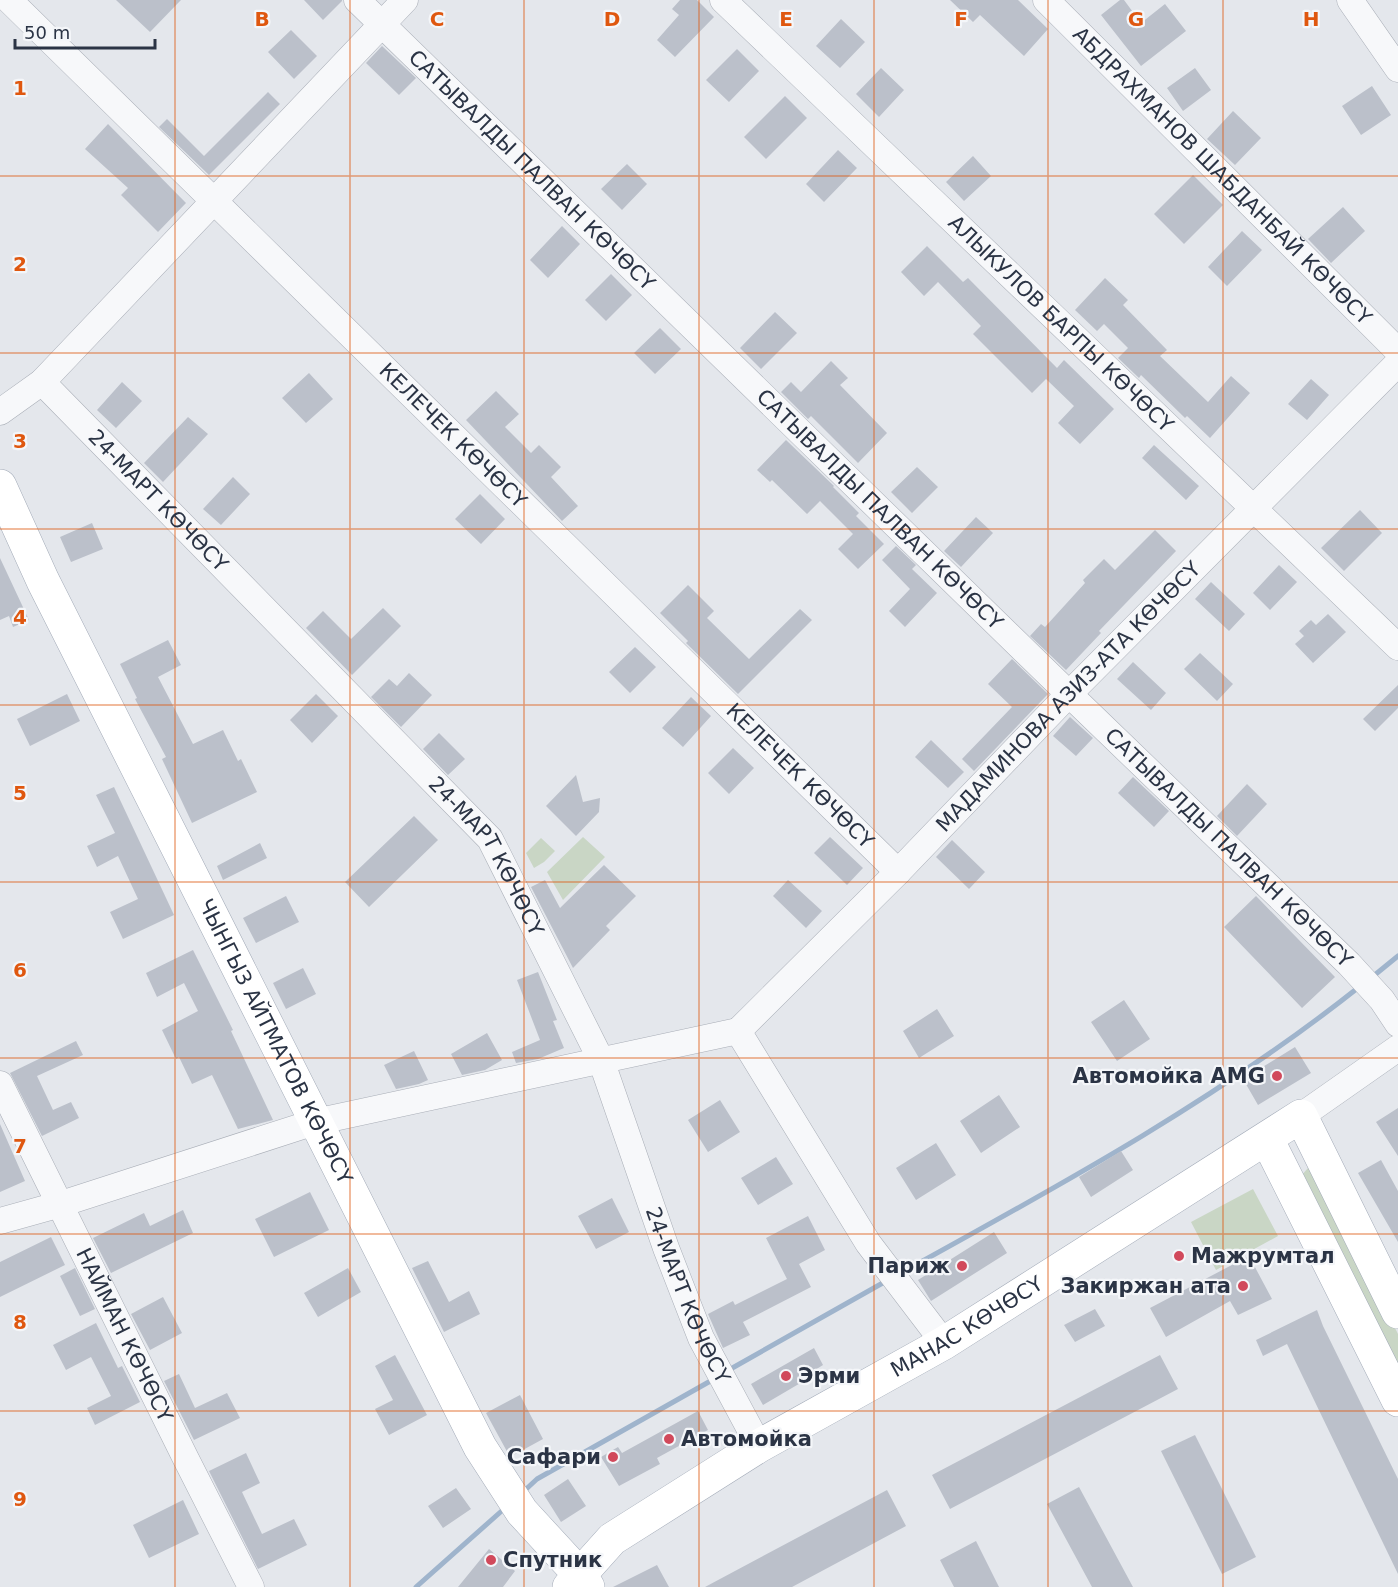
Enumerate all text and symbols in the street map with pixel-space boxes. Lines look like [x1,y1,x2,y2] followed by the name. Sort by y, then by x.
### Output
[254,7,270,31] text: B
[430,7,444,31] text: C
[604,7,620,31] text: D
[779,7,793,31] text: E
[954,7,968,31] text: F
[1128,7,1144,31] text: G
[1303,7,1319,31] text: H
[15,12,154,50] scale bar
[24,22,70,43] text: 50 m
[1068,22,1377,330] street label: АБДРАХМАНОВ ШАБДАНБАЙ КӨЧӨСҮ
[404,45,660,296] street label: САТЫВАЛДЫ ПАЛВАН КӨЧӨСҮ
[13,76,27,100] text: 1
[943,211,1178,437] street label: АЛЫКУЛОВ БАРПЫ КӨЧӨСҮ
[13,252,27,276] text: 2
[375,358,532,513] street label: КЕЛЕЧЕК КӨЧӨСҮ
[752,384,1008,635] street label: САТЫВАЛДЫ ПАЛВАН КӨЧӨСҮ
[84,425,233,577] street label: 24-МАРТ КӨЧӨСҮ
[13,429,27,453] text: 3
[931,557,1206,837] street label: МАДАМИНОВА АЗИЗ-АТА КӨЧӨСҮ
[13,605,27,629] text: 4
[721,699,879,853] street label: КЕЛЕЧЕК КӨЧӨСҮ
[1100,723,1357,973] street label: САТЫВАЛДЫ ПАЛВАН КӨЧӨСҮ
[424,772,549,940] street label: 24-МАРТ КӨЧӨСҮ
[13,781,27,805] text: 5
[193,895,357,1188] street label: ЧЫНГЫЗ АЙТМАТОВ КӨЧӨСҮ
[13,958,27,982] text: 6
[1072,1064,1265,1088] place label: Автомойка AMG
[1270,1069,1284,1083] marker: Автомойка AMG
[13,1134,27,1158] text: 7
[641,1204,735,1388] street label: 24-МАРТ КӨЧӨСҮ
[71,1244,178,1426] street label: НАЙМАН КӨЧӨСҮ
[1191,1244,1335,1268] place label: Мажрумтал
[1172,1249,1186,1263] marker: Мажрумтал
[868,1254,950,1278] place label: Париж
[955,1259,969,1273] marker: Париж
[887,1271,1047,1382] street label: МАНАС КӨЧӨСҮ
[1061,1274,1231,1298] place label: Закиржан ата
[1236,1279,1250,1293] marker: Закиржан ата
[13,1310,27,1334] text: 8
[798,1364,860,1388] place label: Эрми
[779,1369,793,1383] marker: Эрми
[681,1427,812,1451] place label: Автомойка
[662,1432,676,1446] marker: Автомойка
[507,1445,601,1469] place label: Сафари
[606,1450,620,1464] marker: Сафари
[13,1487,27,1511] text: 9
[503,1548,602,1572] place label: Спутник
[484,1553,498,1567] marker: Спутник

